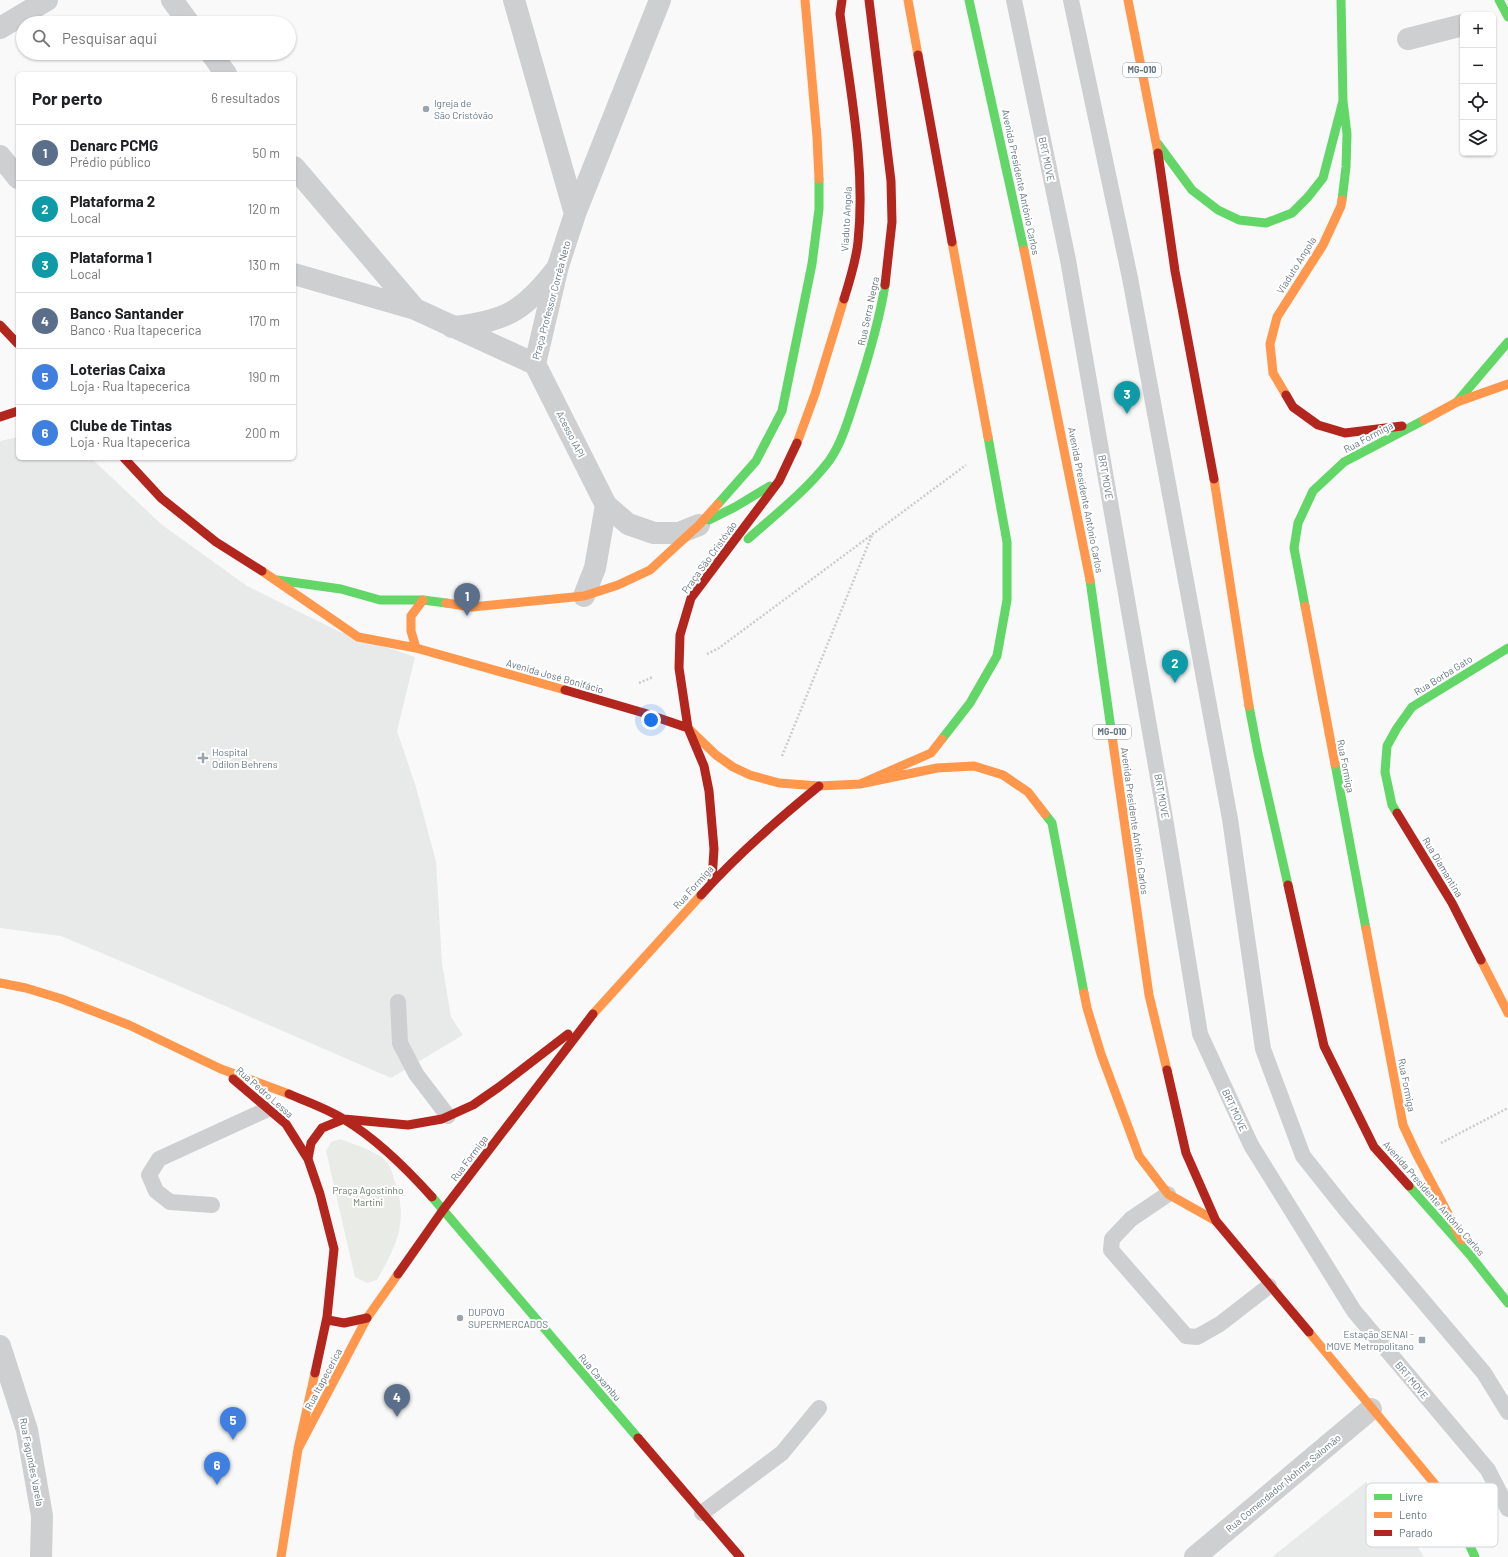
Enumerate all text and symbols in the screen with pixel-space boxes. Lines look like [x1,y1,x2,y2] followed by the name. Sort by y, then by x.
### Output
[1460,12,1496,156] map controls
[1460,12,1496,48] button: +
[16,16,296,60] search box
[30,27,52,49] icon: search
[62,29,157,47] text: Pesquisar aqui
[1460,48,1496,84] button: −
[1123,63,1161,77] road number: MG-010
[1460,84,1496,120] button: locate
[32,88,102,108] text: Por perto
[211,90,280,106] text: 6 resultados
[434,97,493,121] place label: Igreja de São Cristóvão
[421,104,431,114] marker: Igreja de São Cristóvão
[1000,108,1042,256] street label: Avenida Presidente Antônio Carlos
[1460,120,1496,156] button: layers
[70,136,158,154] text: Denarc PCMG
[1036,136,1058,182] street label: BRT MOVE
[43,145,47,161] text: 1
[253,145,280,161] text: 50 m
[70,154,151,170] text: Prédio público
[838,186,854,252] street label: Viaduto Angola
[70,192,155,210] text: Plataforma 2
[41,201,49,217] text: 2
[248,201,280,217] text: 120 m
[70,210,101,226] text: Local
[1274,234,1318,296] street label: Viaduto Angola
[529,239,573,361] street label: Praça Professor Corrêa Neto
[70,248,152,266] text: Plataforma 1
[41,257,49,273] text: 3
[248,257,280,273] text: 130 m
[70,266,101,282] text: Local
[855,275,881,347] street label: Rua Serra Negra
[70,304,184,322] text: Banco Santander
[41,313,49,329] text: 4
[249,313,280,329] text: 170 m
[70,322,201,338] text: Banco · Rua Itapecerica
[70,360,165,378] text: Loterias Caixa
[41,369,49,385] text: 5
[248,369,280,385] text: 190 m
[70,378,190,394] text: Loja · Rua Itapecerica
[1114,381,1140,414] pin: 3
[554,409,588,459] street label: Acesso IAPI
[70,416,172,434] text: Clube de Tintas
[1341,419,1395,455] street label: Rua Formiga
[42,425,48,441] text: 6
[245,425,280,441] text: 200 m
[1066,426,1106,574] street label: Avenida Presidente Antônio Carlos
[70,434,190,450] text: Loja · Rua Itapecerica
[1096,454,1116,500] street label: BRT MOVE
[679,519,739,595] street label: Praça São Cristóvão
[454,583,480,616] pin: 1
[1162,650,1188,683] pin: 2
[1412,652,1474,698] street label: Rua Borba Gato
[505,656,605,696] street label: Avenida José Bonifácio
[641,710,661,730] your location
[1093,725,1131,739] road number: MG-010
[1335,738,1357,794] street label: Rua Formiga
[212,746,278,770] place label: Hospital Odilon Behrens
[1119,747,1151,895] street label: Avenida Presidente Antônio Carlos
[197,752,209,764] marker: Hospital Odilon Behrens
[1152,773,1172,819] street label: BRT MOVE
[1420,835,1466,899] street label: Rua Diamantina
[670,863,716,911] street label: Rua Formiga
[1396,1057,1418,1113] street label: Rua Formiga
[234,1064,296,1120] street label: Rua Pedro Lessa
[1220,1087,1250,1133] street label: BRT MOVE
[448,1133,490,1183] street label: Rua Formiga
[1381,1138,1487,1258] street label: Avenida Presidente Antônio Carlos
[333,1184,403,1208] park label: Praça Agostinho Martini
[468,1306,548,1330] place label: DUPOVO SUPERMERCADOS
[455,1313,465,1323] marker: DUPOVO SUPERMERCADOS
[1327,1328,1414,1352] place label: Estação SENAI - MOVE Metropolitano
[1417,1335,1427,1345] marker: Estação SENAI - MOVE Metropolitano
[302,1346,344,1412] street label: Rua Itapecerica
[576,1351,624,1403] street label: Rua Caxambu
[1393,1359,1431,1401] street label: BRT MOVE
[384,1384,410,1417] pin: 4
[220,1407,246,1440] pin: 5
[18,1417,46,1507] street label: Rua Fagundes Varela
[1223,1431,1343,1535] street label: Rua Comendador Nohme Salomão
[204,1452,230,1485] pin: 6
[1366,1483,1498,1547] legend
[1399,1490,1423,1503] text: Livre
[1399,1508,1427,1521] text: Lento
[1399,1526,1433,1539] text: Parado

